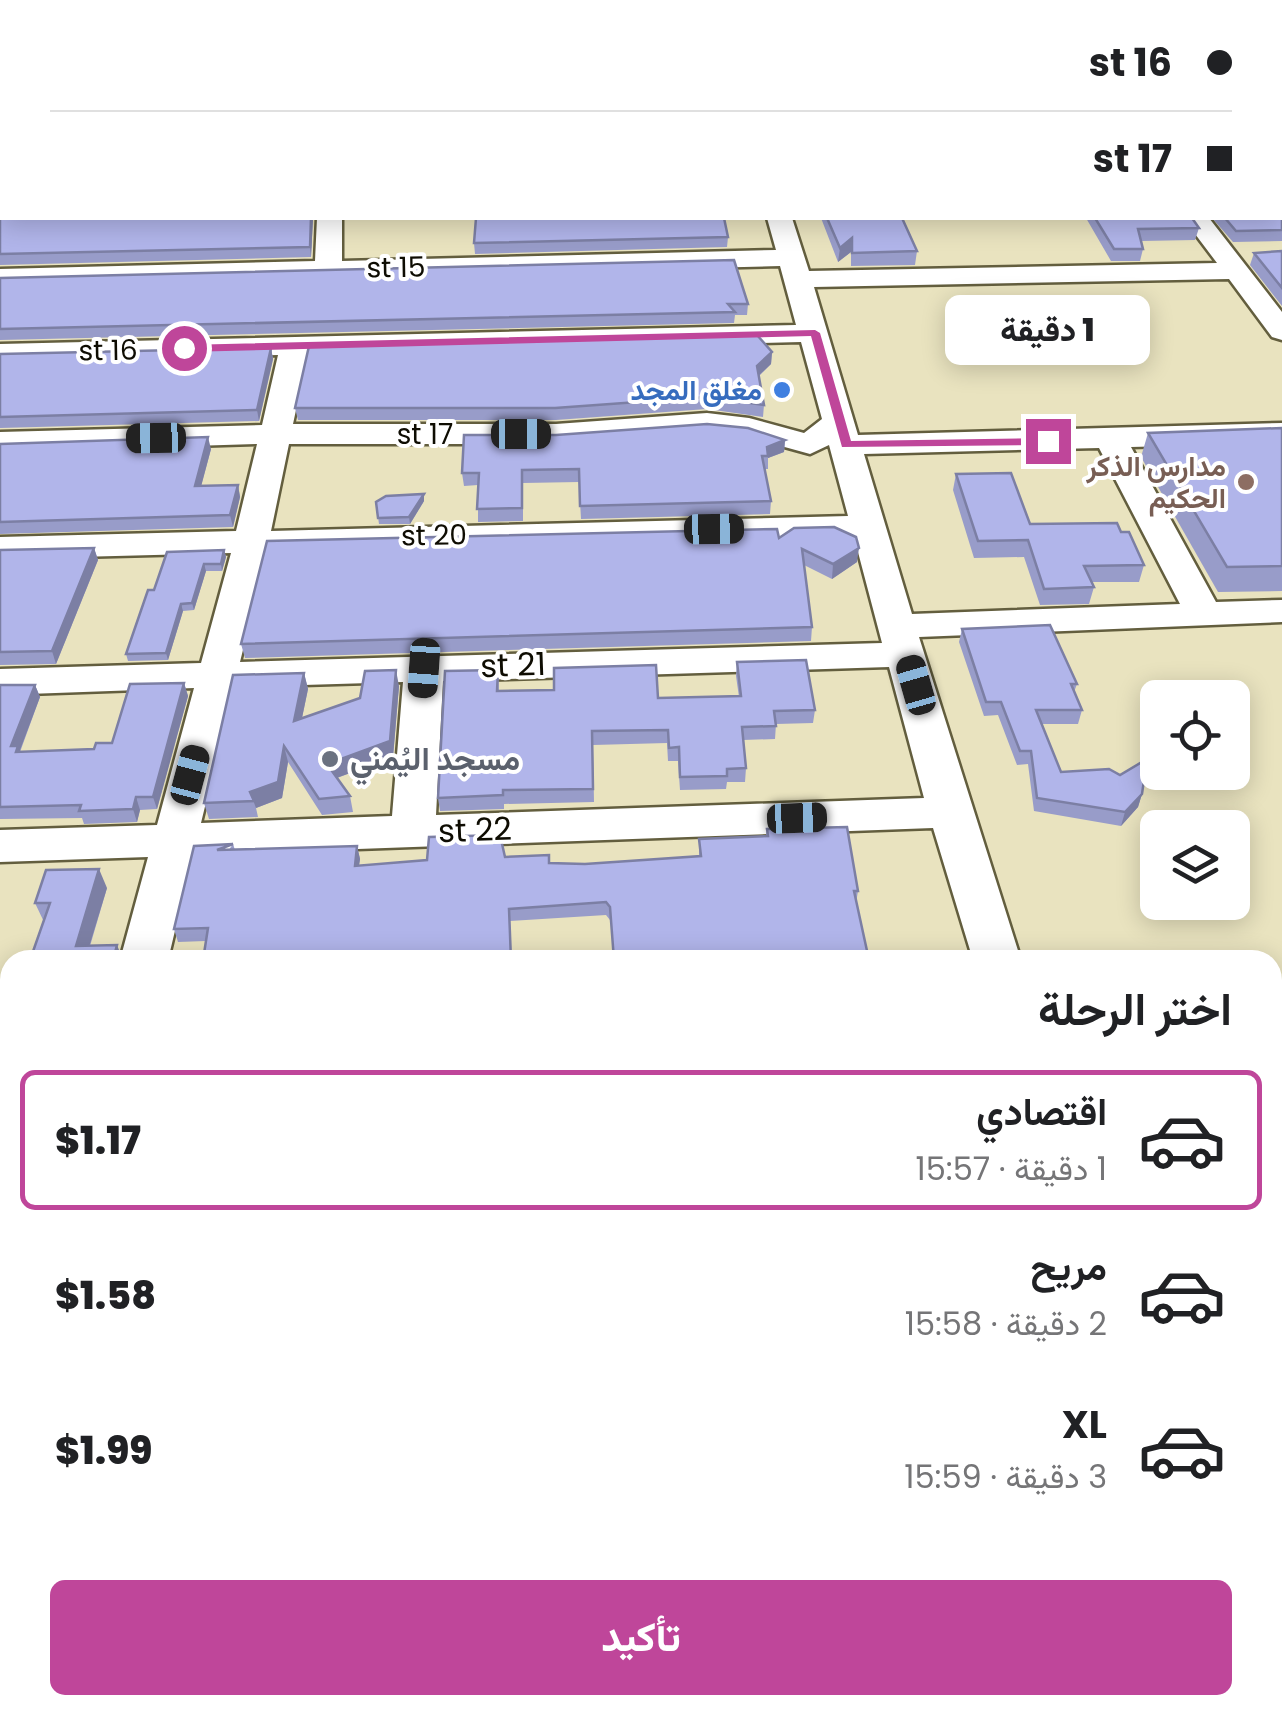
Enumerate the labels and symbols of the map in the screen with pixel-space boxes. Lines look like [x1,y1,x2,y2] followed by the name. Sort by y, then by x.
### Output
[366,247,426,288] street label: st 15
[946,296,1150,366] callout: 1 دقيقة
[162,326,207,371] route start
[78,330,138,371] street label: st 16
[630,371,762,410] place label: مغلق المجد
[771,379,793,401] marker: مغلق المجد
[397,415,453,454] street label: st 17
[491,419,551,449] car
[1026,419,1071,464] route end
[126,422,186,454] car
[1085,447,1226,518] place label: مدارس الذكر الحكيم
[1235,471,1257,493] marker: مدارس الذكر الحكيم
[684,513,744,545] car
[401,515,467,556] street label: st 20
[407,637,441,699] car
[479,641,547,688] street label: st 21
[893,652,939,718] car
[350,736,520,786] place label: مسجد اليُمني
[168,742,212,808] car
[319,748,341,770] marker: مسجد اليُمني
[766,802,828,834] car
[437,806,513,853] street label: st 22

